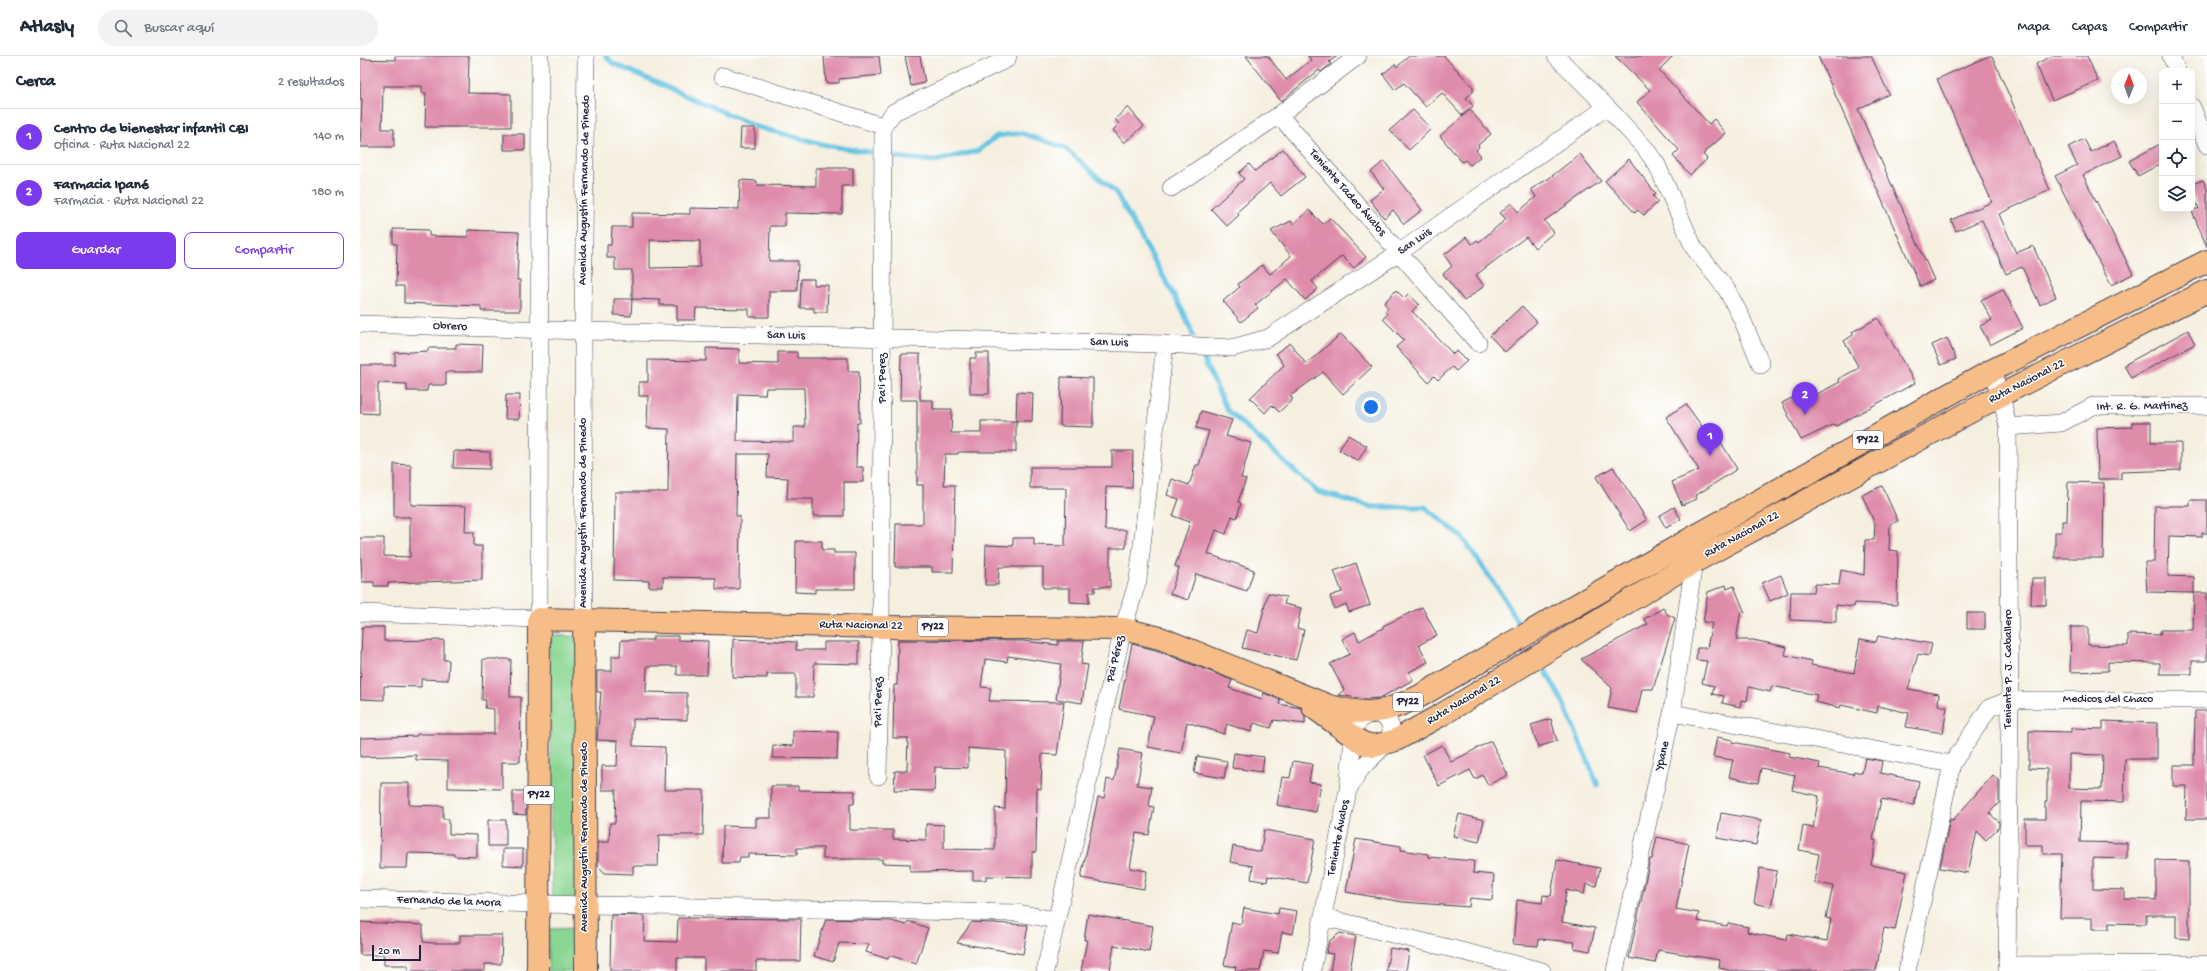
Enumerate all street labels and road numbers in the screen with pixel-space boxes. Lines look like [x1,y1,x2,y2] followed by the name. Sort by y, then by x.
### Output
[576,95,594,285] street label: Avenida Augustín Fernando de Pinedo
[1305,146,1389,240] street label: Teniente Tadeo Ávalos
[1395,225,1435,259] street label: San Luis
[433,319,467,335] street label: Obrero
[767,329,806,343] street label: San Luis
[1090,336,1129,350] street label: San Luis
[876,352,890,404] street label: Pa'i Perez
[1987,357,2067,407] street label: Ruta Nacional 22
[2096,399,2188,415] street label: Int. R. G. Martinez
[577,418,591,608] street label: Avenida Augustín Fernando de Pinedo
[1853,431,1883,449] road number: PY22
[1702,509,1782,561] street label: Ruta Nacional 22
[2002,609,2016,730] street label: Teniente P. J. Caballero
[819,618,903,634] street label: Ruta Nacional 22
[918,618,948,636] road number: PY22
[1104,634,1128,685] street label: Pai Pérez
[1425,673,1503,728] street label: Ruta Nacional 22
[872,676,886,728] street label: Pa'i Perez
[1393,693,1423,711] road number: PY22
[2063,693,2153,707] street label: Medicos del Chaco
[1653,739,1673,773] street label: Ypane
[578,742,592,932] street label: Avenida Augustín Fernando de Pinedo
[524,786,554,804] road number: PY22
[1325,798,1353,878] street label: Teniente Ávalos
[396,893,502,911] street label: Fernando de la Mora

